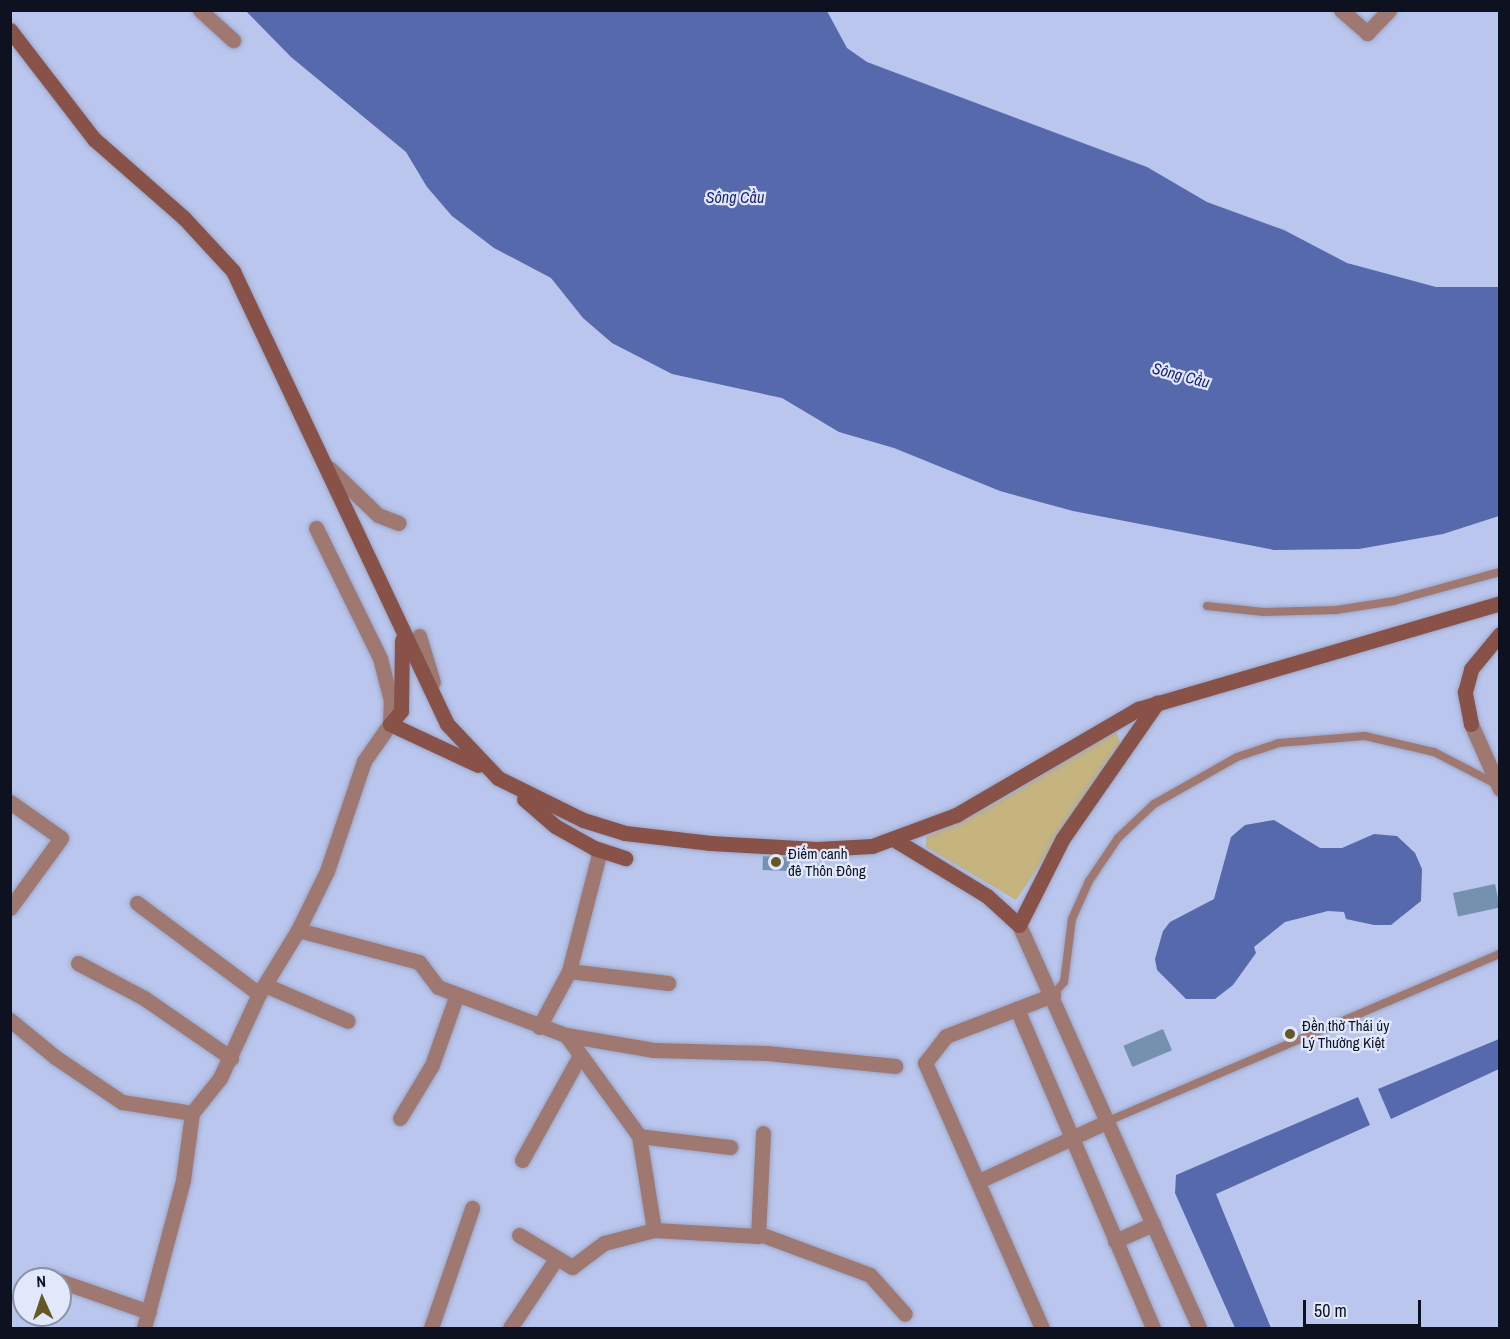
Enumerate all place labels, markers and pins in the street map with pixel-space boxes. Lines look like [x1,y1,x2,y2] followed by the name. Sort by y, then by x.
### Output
[788,844,866,879] place label: Điếm canh đê Thôn Đông
[769,855,783,869] marker: Điếm canh đê Thôn Đông
[1302,1016,1390,1051] place label: Đền thờ Thái úy Lý Thường Kiệt
[1283,1027,1297,1041] marker: Đền thờ Thái úy Lý Thường Kiệt

